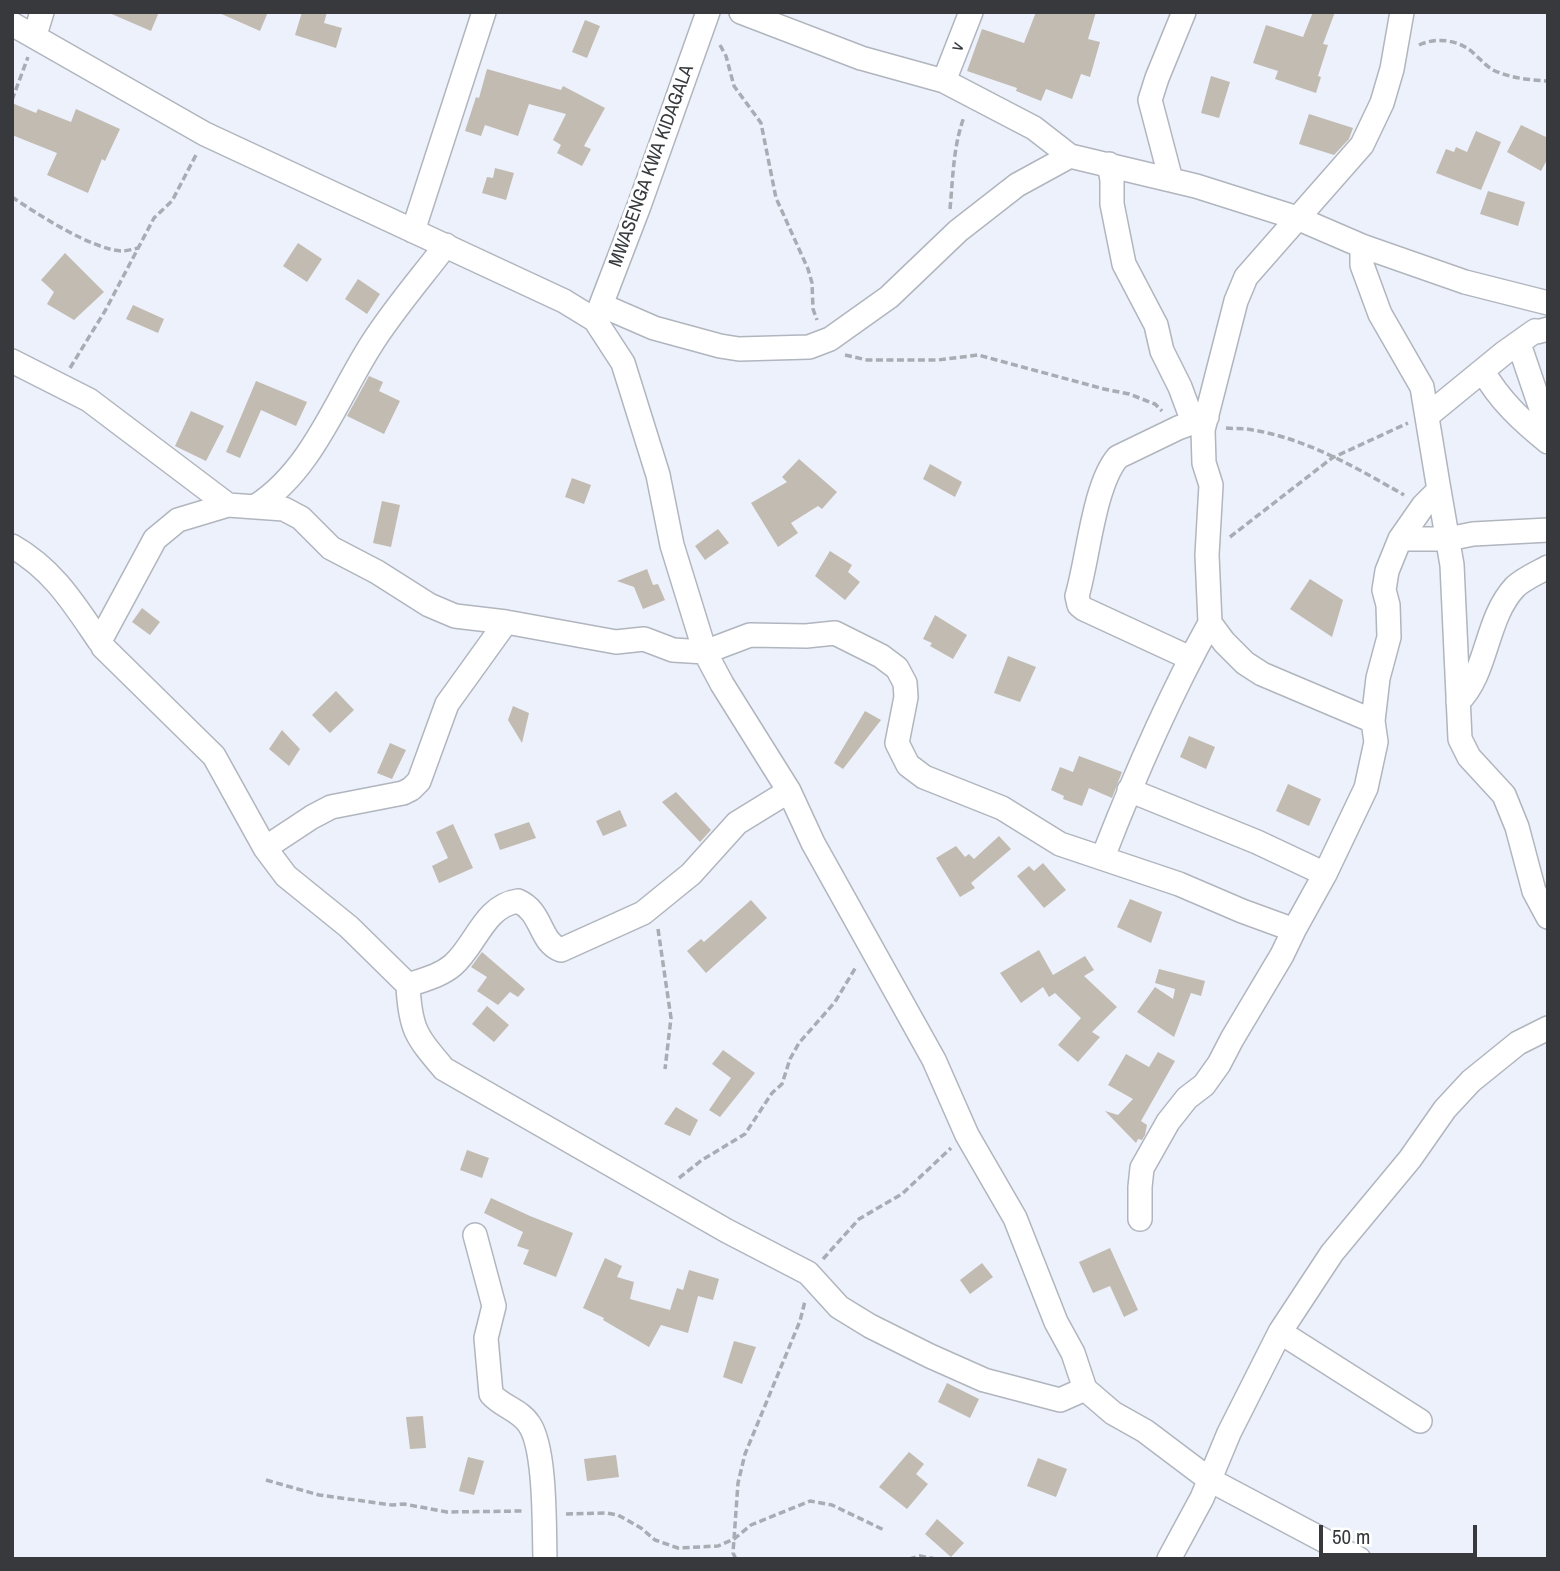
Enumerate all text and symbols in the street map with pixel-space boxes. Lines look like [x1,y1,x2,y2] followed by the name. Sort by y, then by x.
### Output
[946,39,970,55] street label: v
[605,62,699,270] street label: MWASENGA KWA KIDAGALA
[1322,1512,1480,1556] scale bar
[1332,1522,1370,1551] text: 50 m

